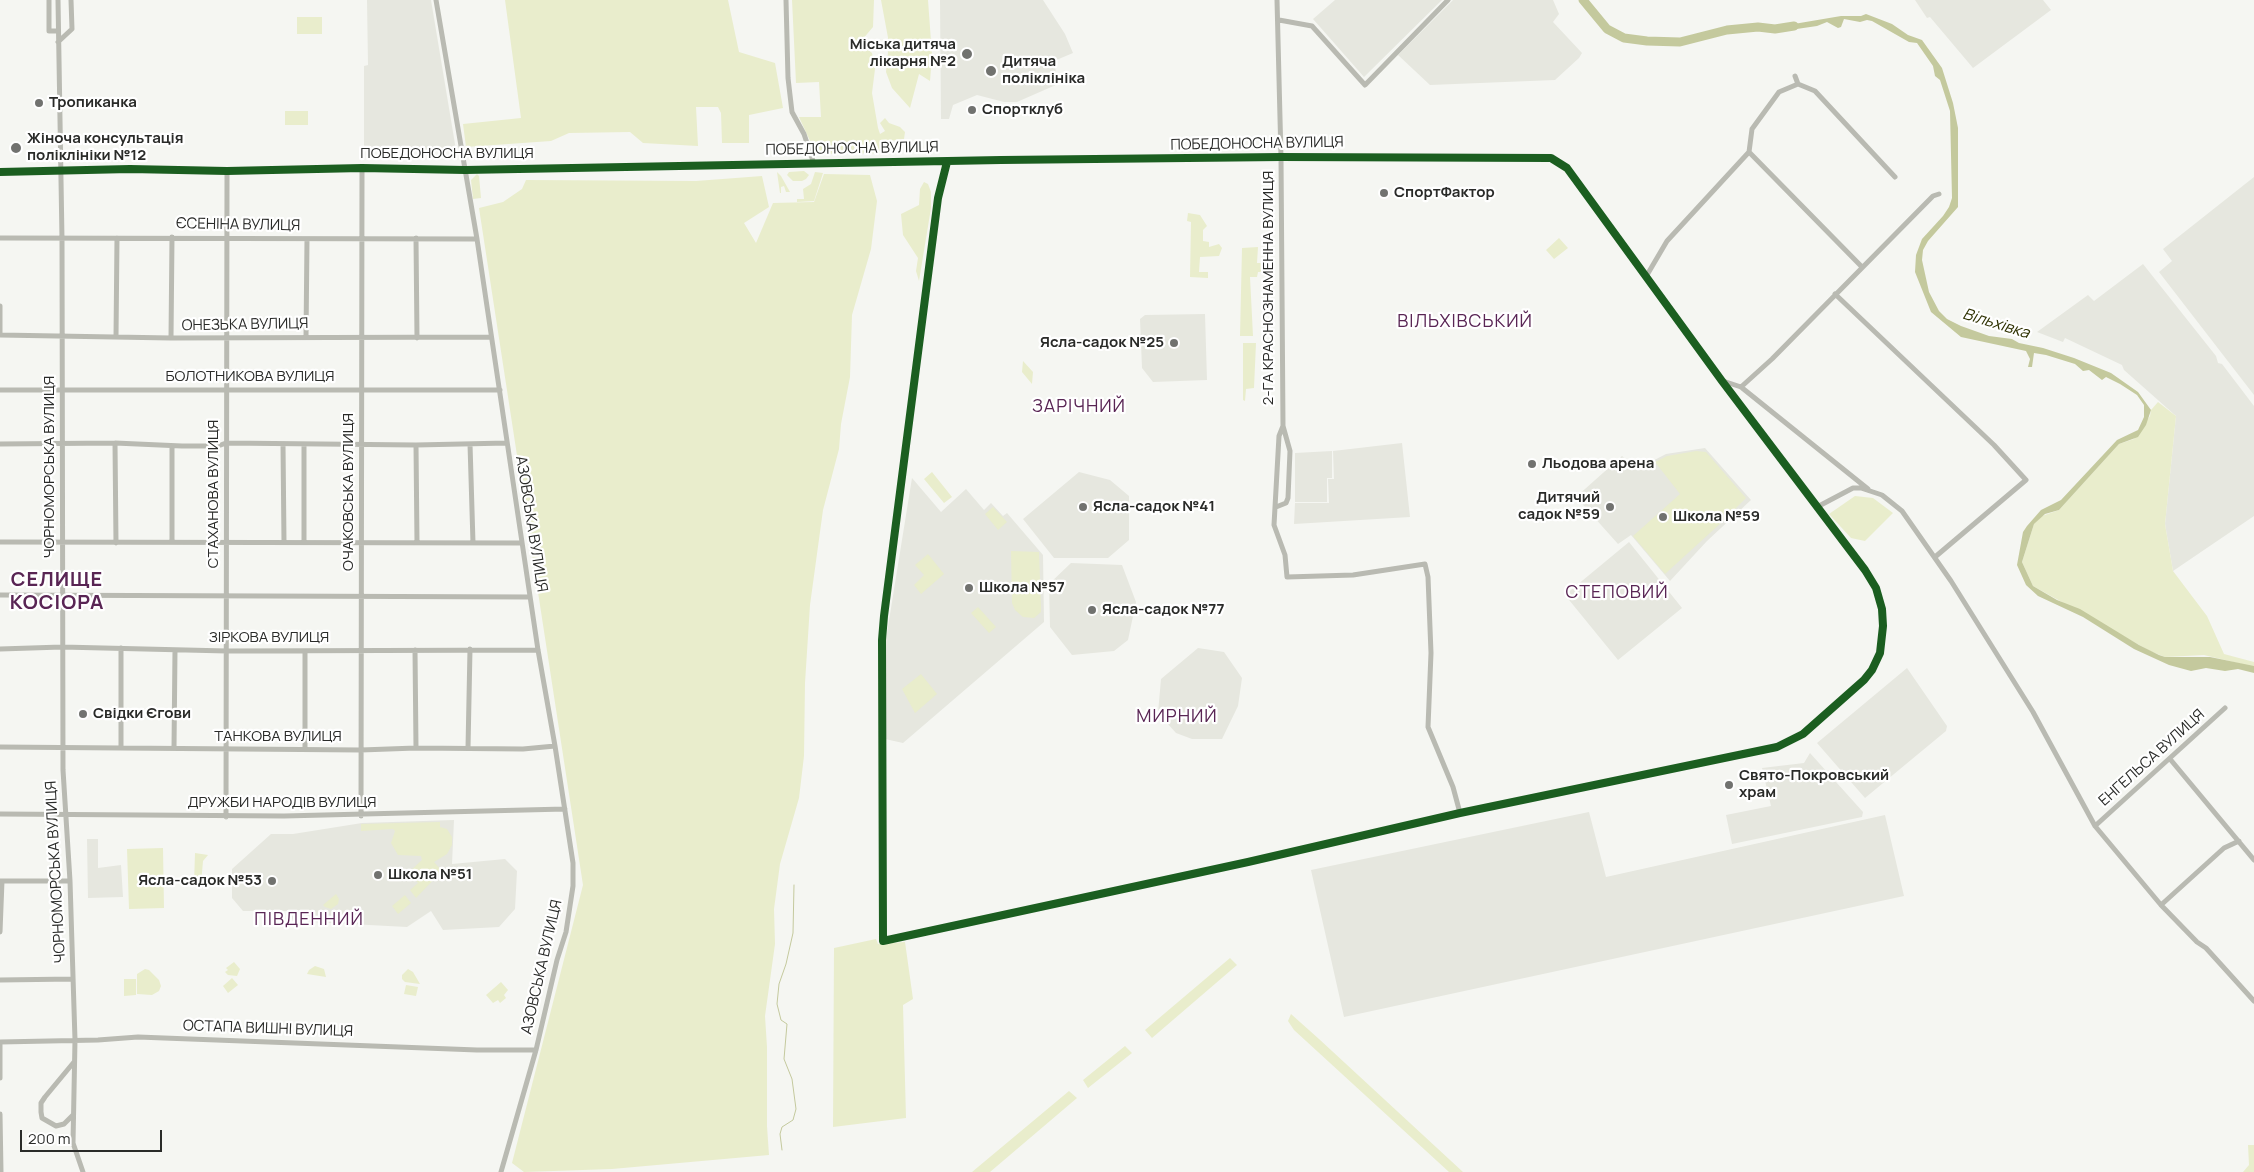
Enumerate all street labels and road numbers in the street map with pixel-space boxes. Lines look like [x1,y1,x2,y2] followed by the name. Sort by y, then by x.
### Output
[1170,133,1344,155] street label: ПОБЕДОНОСНА ВУЛИЦЯ
[765,138,939,160] street label: ПОБЕДОНОСНА ВУЛИЦЯ
[360,145,534,163] street label: ПОБЕДОНОСНА ВУЛИЦЯ
[1260,171,1278,405] street label: 2-ГА КРАСНОЗНАМЕННА ВУЛИЦЯ
[176,215,300,235] street label: ЄСЕНІНА ВУЛИЦЯ
[181,315,309,335] street label: ОНЕЗЬКА ВУЛИЦЯ
[165,368,335,386] street label: БОЛОТНИКОВА ВУЛИЦЯ
[41,376,59,558] street label: ЧОРНОМОРСЬКА ВУЛИЦЯ
[340,413,358,571] street label: ОЧАКОВСЬКА ВУЛИЦЯ
[205,420,223,568] street label: СТАХАНОВА ВУЛИЦЯ
[511,455,551,593] street label: АЗОВСЬКА ВУЛИЦЯ
[209,629,329,647] street label: ЗІРКОВА ВУЛИЦЯ
[2095,706,2209,810] street label: ЕНГЕЛЬСА ВУЛИЦЯ
[214,728,342,746] street label: ТАНКОВА ВУЛИЦЯ
[42,780,70,964] street label: ЧОРНОМОРСЬКА ВУЛИЦЯ
[188,794,376,812] street label: ДРУЖБИ НАРОДІВ ВУЛИЦЯ
[518,898,566,1036] street label: АЗОВСЬКА ВУЛИЦЯ
[183,1017,353,1041] street label: ОСТАПА ВИШНІ ВУЛИЦЯ

